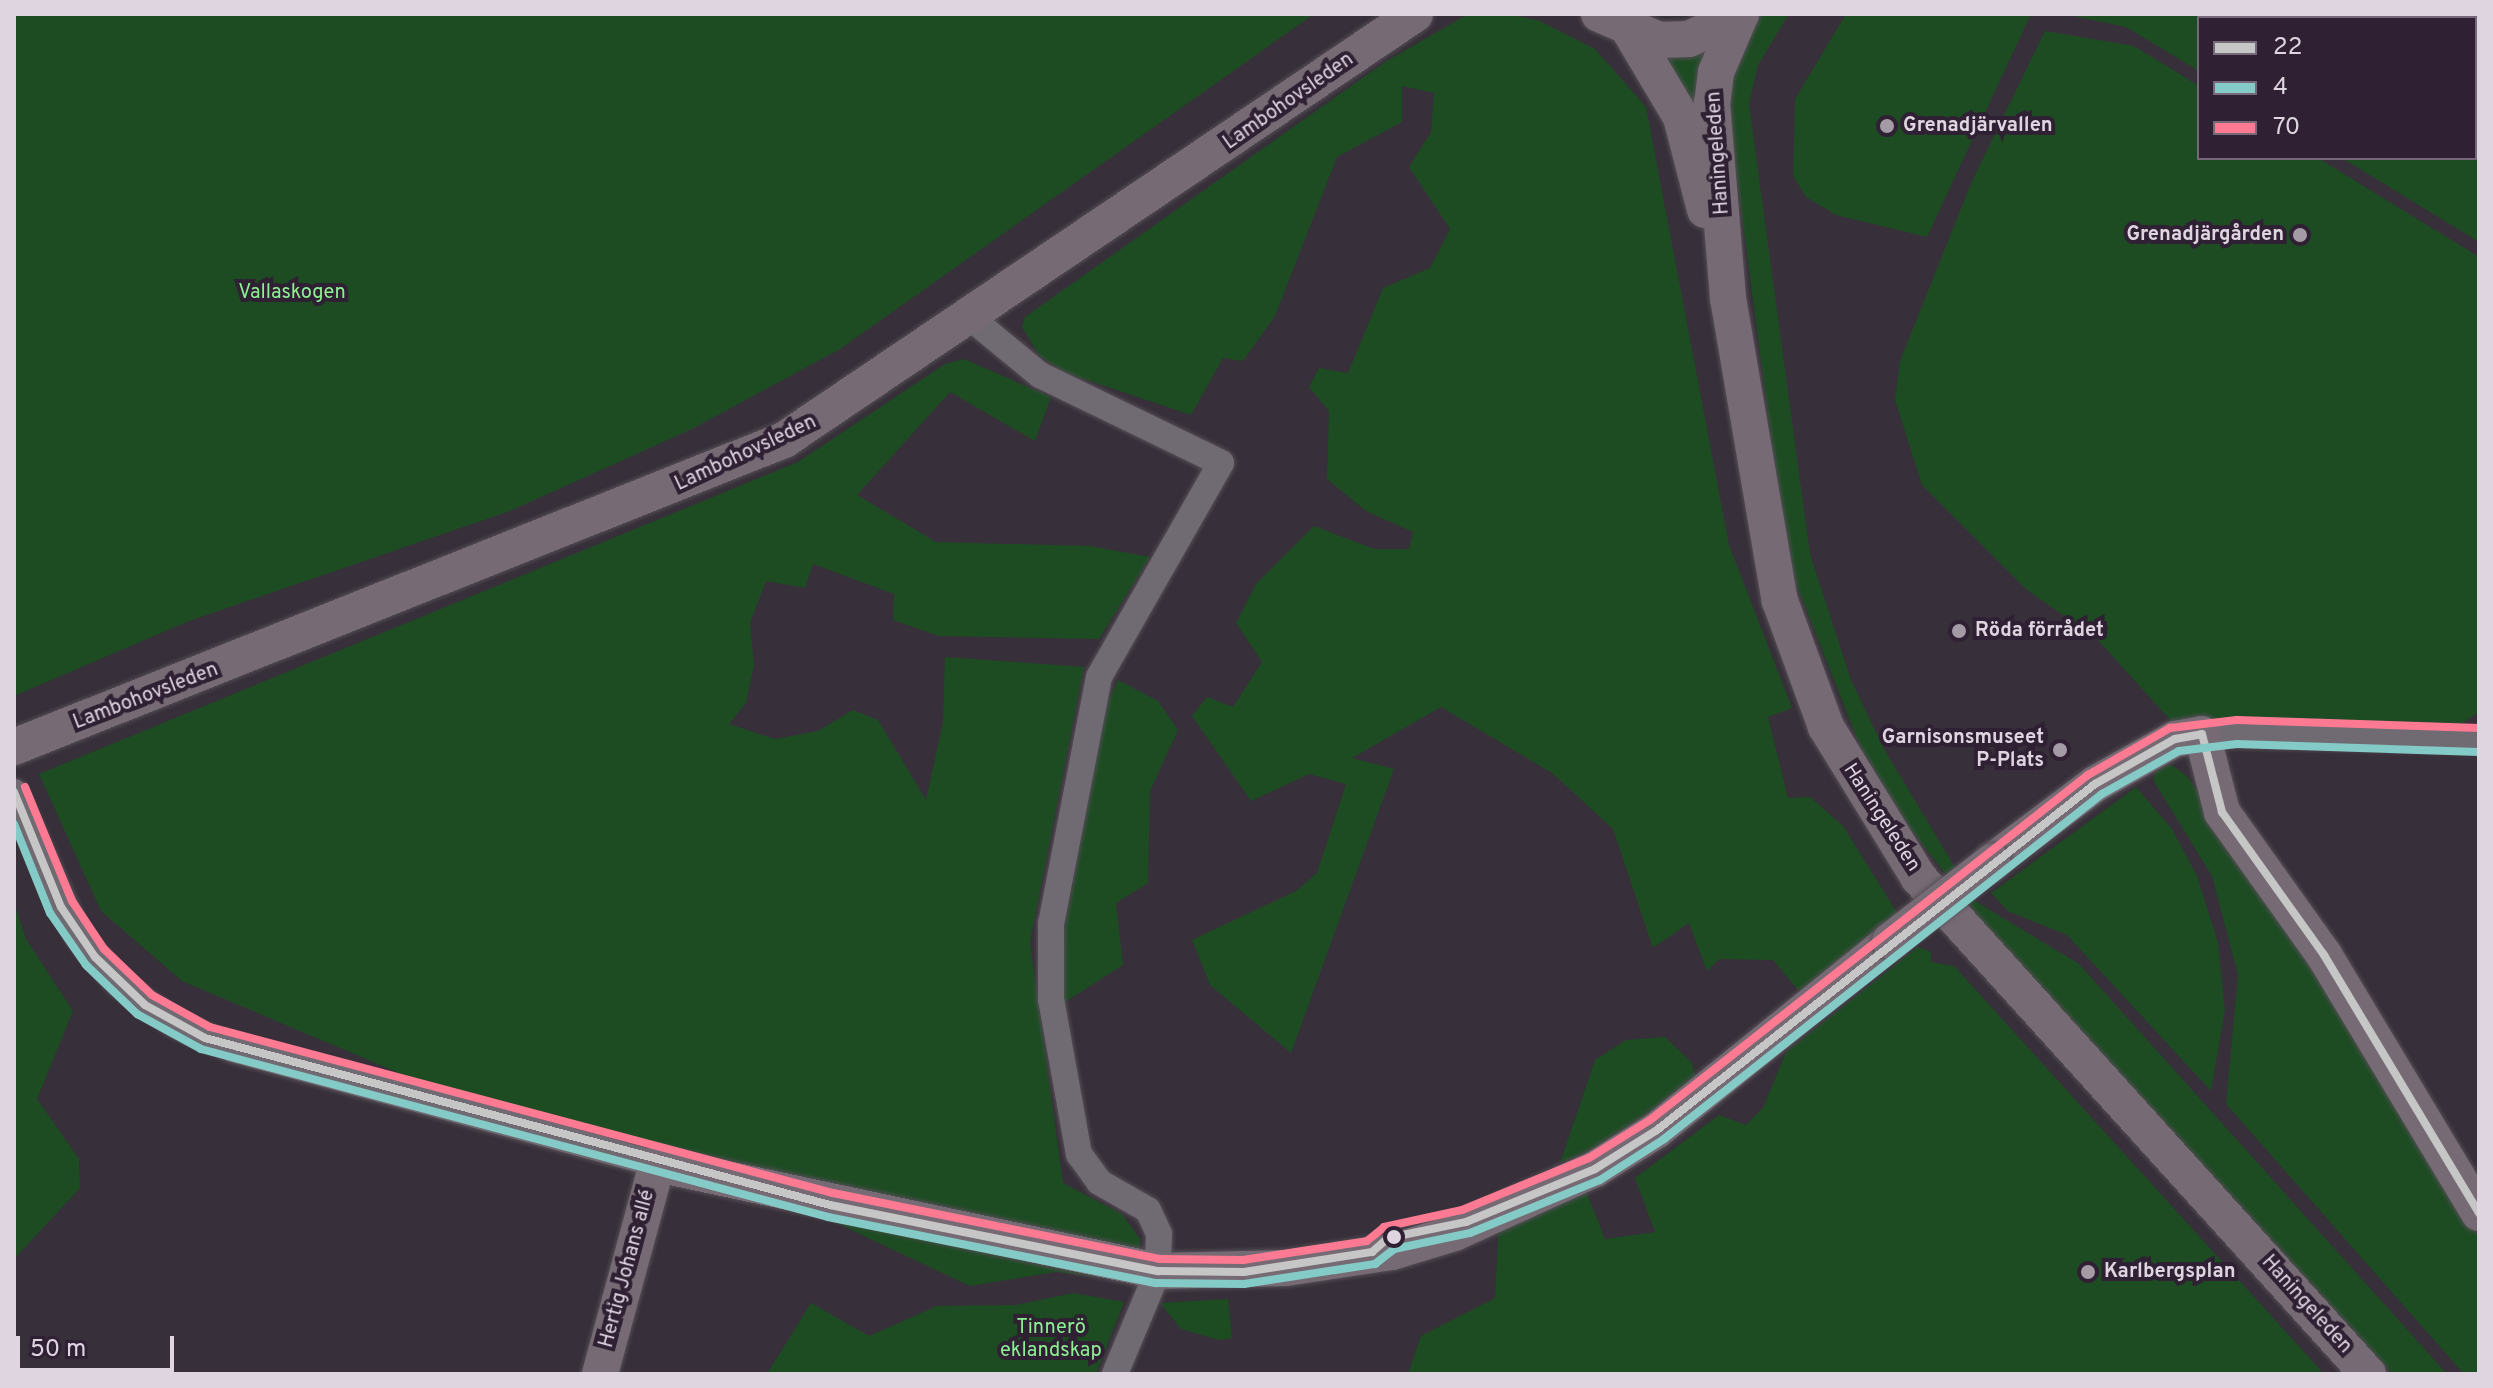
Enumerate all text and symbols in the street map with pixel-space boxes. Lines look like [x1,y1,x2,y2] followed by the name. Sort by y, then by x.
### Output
[2197,16,2477,160] legend
[2273,33,2302,63] text: 22
[1219,48,1359,156] street label: Lambohovsleden
[2273,73,2288,103] text: 4
[1703,90,1735,216] street label: Haningeleden
[2273,113,2300,143] text: 70
[1903,114,2053,138] place label: Grenadjärvallen
[1878,117,1896,135] marker: Grenadjärvallen
[2126,223,2284,247] place label: Grenadjärgården
[2291,226,2309,244] marker: Grenadjärgården
[238,281,346,305] park label: Vallaskogen
[671,411,821,497] street label: Lambohovsleden
[1975,619,2104,643] place label: Röda förrådet
[1950,622,1968,640] marker: Röda förrådet
[70,658,222,736] street label: Lambohovsleden
[1882,726,2044,773] place label: Garnisonsmuseet P-Plats
[2051,741,2069,759] marker: Garnisonsmuseet P-Plats
[1837,760,1925,876] street label: Haningeleden
[595,1187,661,1351] street label: Hertig Johans allé
[1386,1229,1402,1245] unlabelled marker
[2256,1251,2356,1359] street label: Haningeleden
[2104,1260,2235,1284] place label: Karlbergsplan
[2079,1263,2097,1281] marker: Karlbergsplan
[1000,1317,1102,1364] park label: Tinnerö eklandskap
[20,1320,178,1370] scale bar
[30,1335,86,1365] text: 50 m

